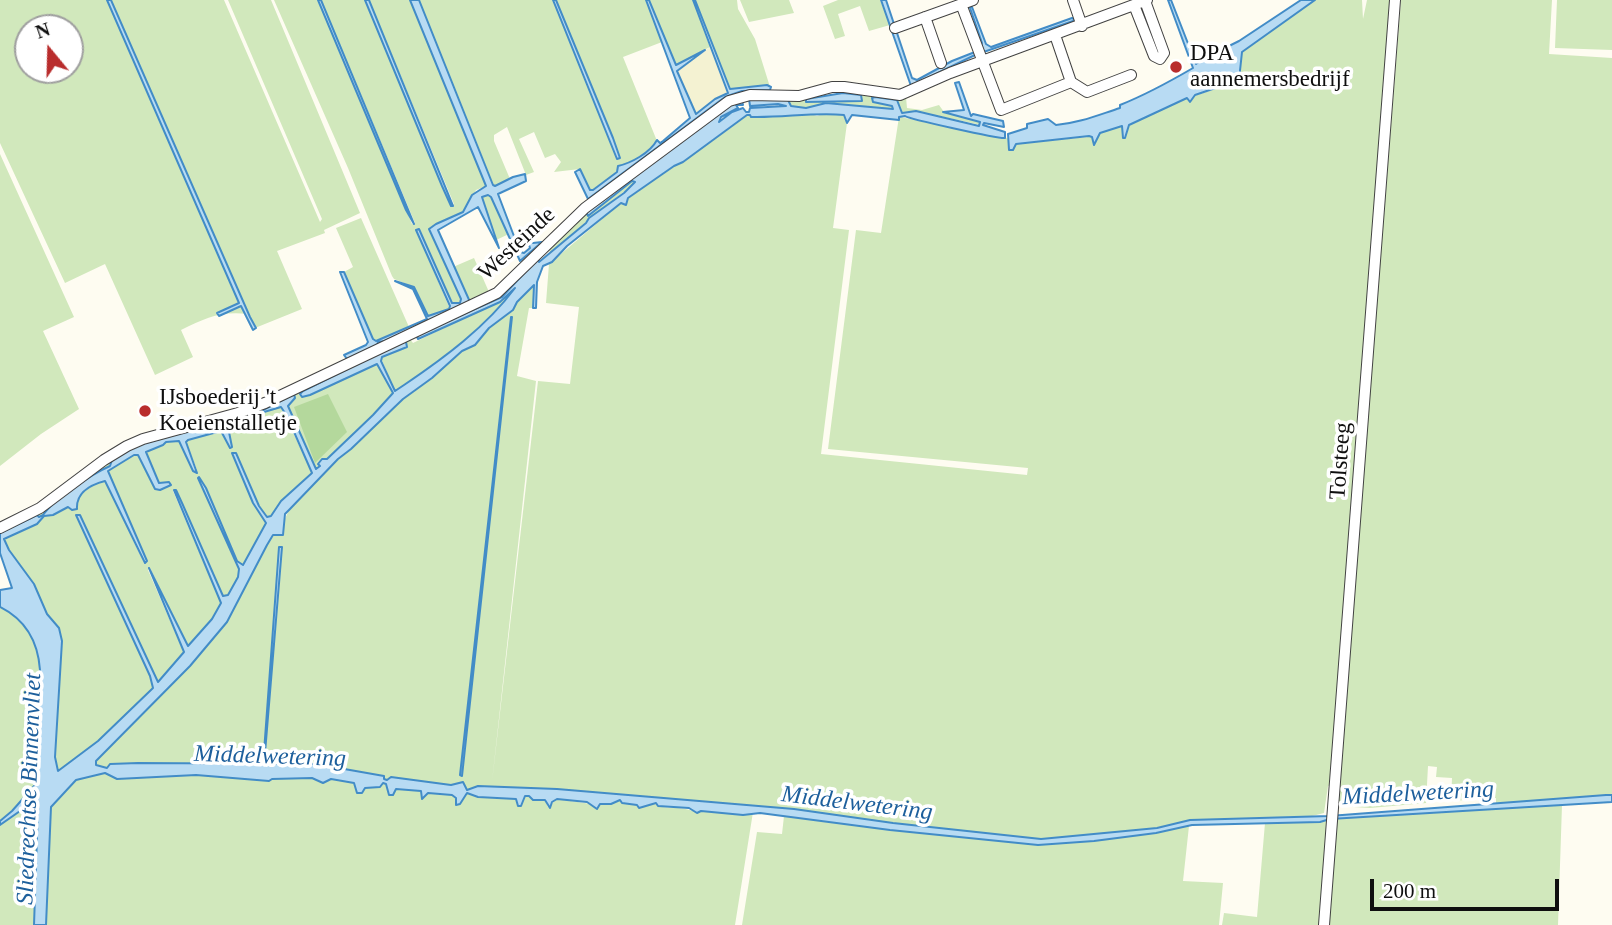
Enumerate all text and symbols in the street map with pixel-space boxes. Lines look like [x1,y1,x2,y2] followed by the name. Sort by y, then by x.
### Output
[14,14,84,84] north arrow
[33,18,53,43] text: N
[1190,40,1350,94] place label: DPA aannemersbedrijf
[1168,59,1184,75] marker: DPA aannemersbedrijf
[473,201,561,287] street label: Westeinde
[159,384,297,438] place label: IJsboederij 't Koeienstalletje
[137,403,153,419] marker: IJsboederij 't Koeienstalletje
[1325,421,1357,501] street label: Tolsteeg
[12,673,48,905] water label: Sliedrechtse Binnenvliet
[194,740,346,774] water label: Middelwetering
[1341,776,1495,812] water label: Middelwetering
[780,780,934,828] water label: Middelwetering
[1374,866,1563,910] scale bar
[1383,879,1436,903] text: 200 m

